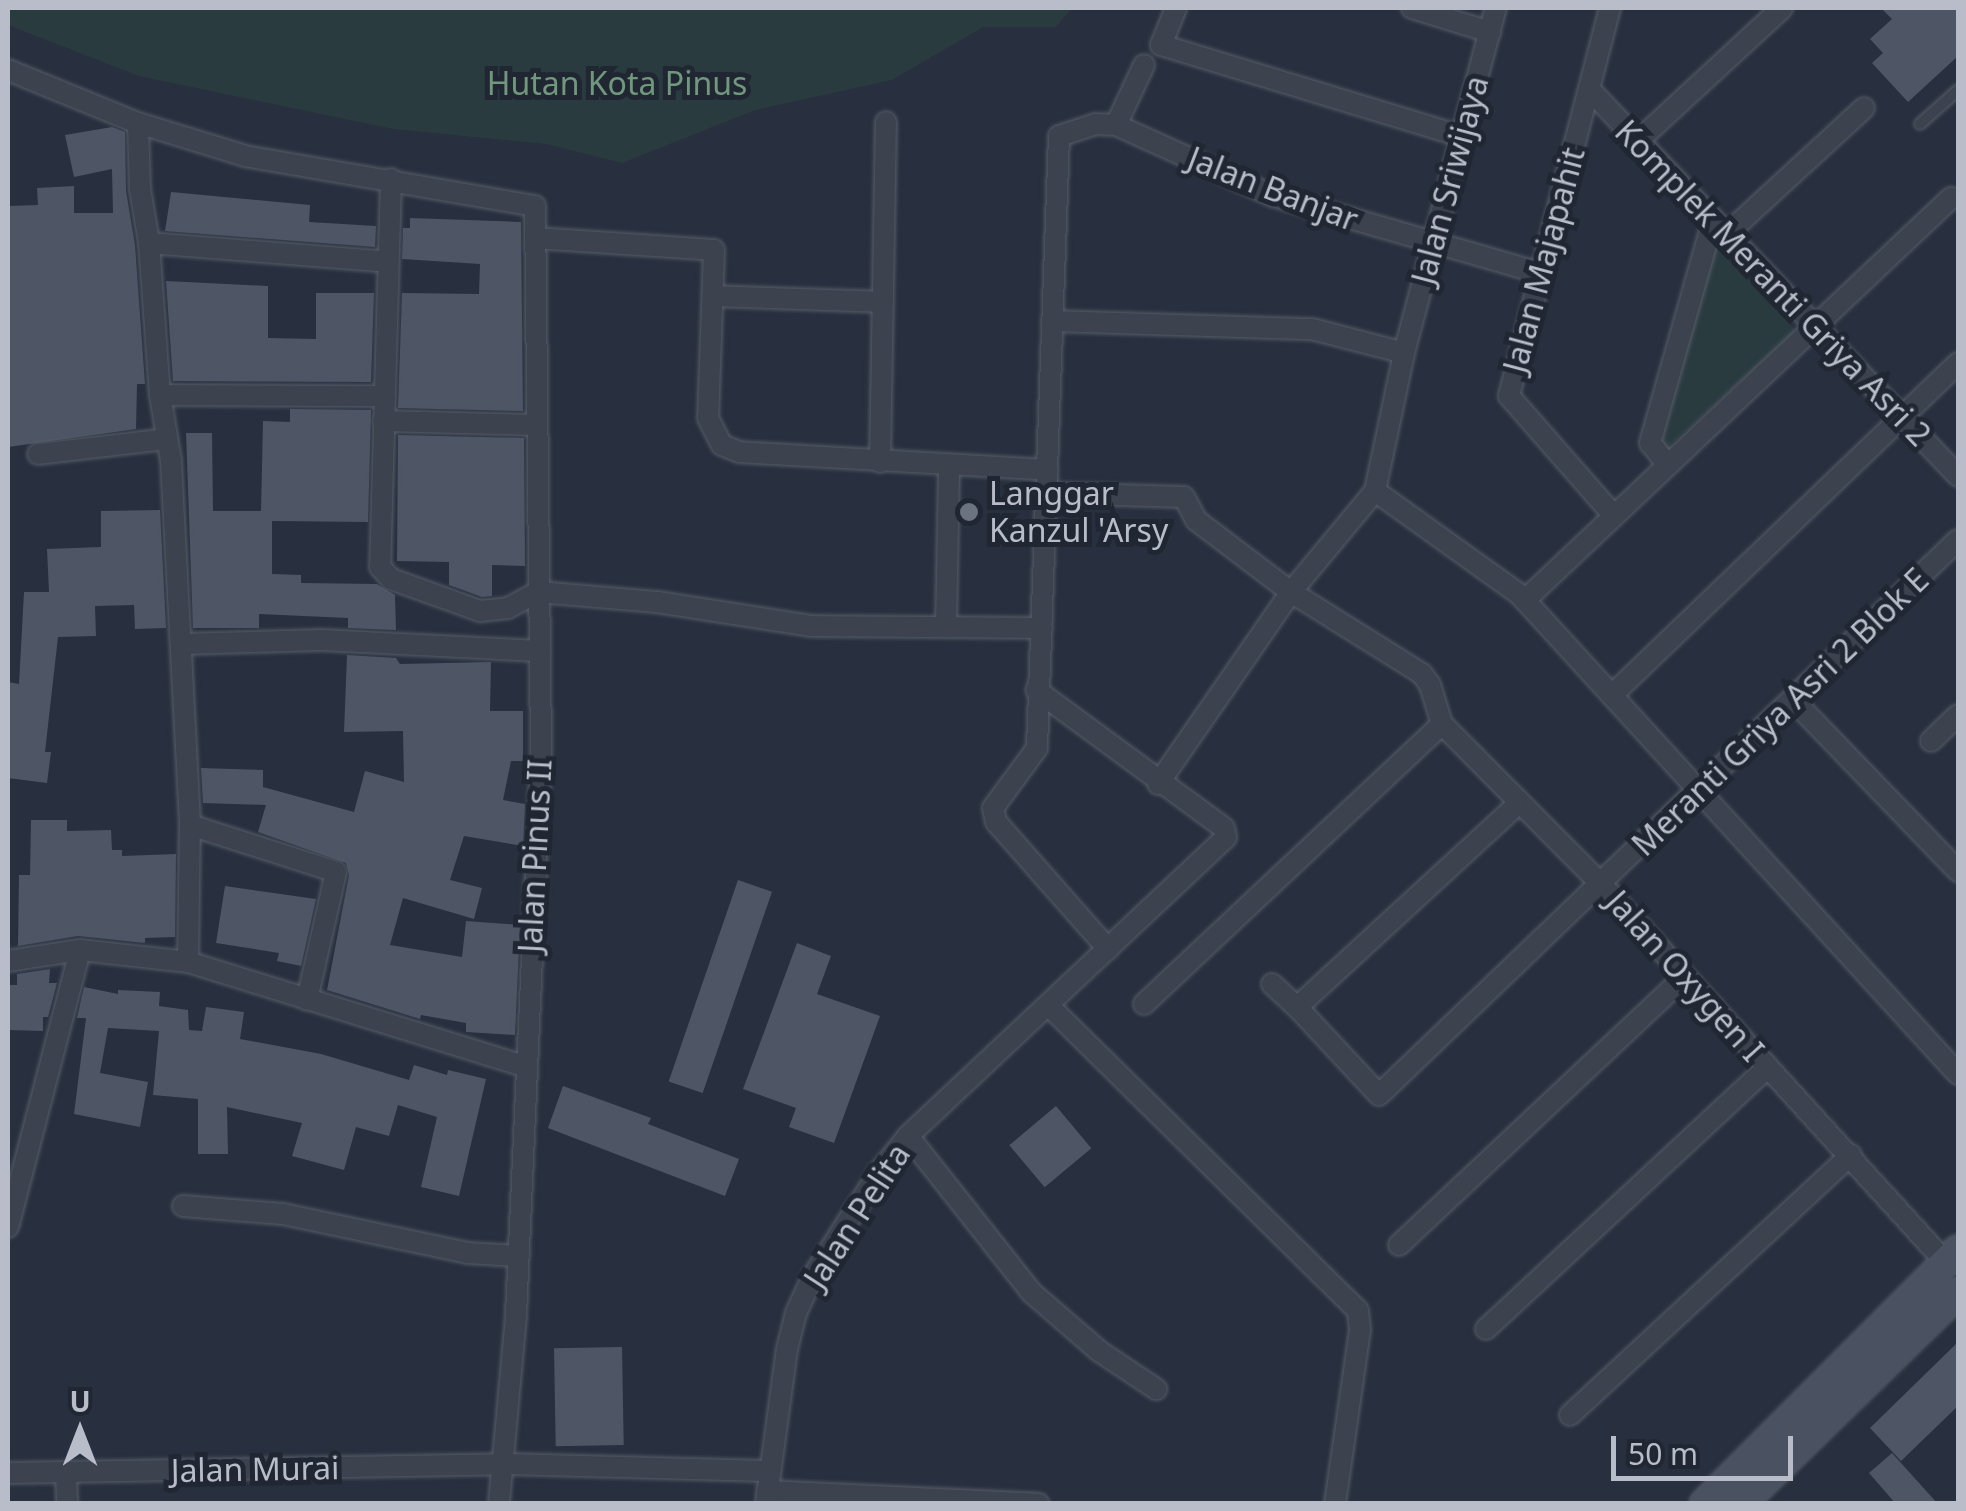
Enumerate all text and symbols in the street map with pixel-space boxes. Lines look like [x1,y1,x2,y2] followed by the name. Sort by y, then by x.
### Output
[487,64,747,102] park label: Hutan Kota Pinus
[1404,72,1496,288] street label: Jalan Sriwijaya
[1607,112,1939,454] street label: Komplek Meranti Griya Asri 2
[1183,139,1363,239] street label: Jalan Banjar
[1496,143,1592,377] street label: Jalan Majapahit
[989,475,1168,550] place label: Langgar Kanzul 'Arsy
[958,501,980,523] marker: Langgar Kanzul 'Arsy
[1624,560,1936,864] street label: Meranti Griya Asri 2 Blok E
[511,758,559,954] street label: Jalan Pinus II
[1598,883,1772,1069] street label: Jalan Oxygen I
[796,1137,918,1295] street label: Jalan Pelita
[30,1381,130,1481] north arrow
[69,1382,91,1420] text: U
[1616,1416,1798,1478] scale bar
[1628,1433,1698,1474] text: 50 m
[170,1448,340,1490] street label: Jalan Murai

